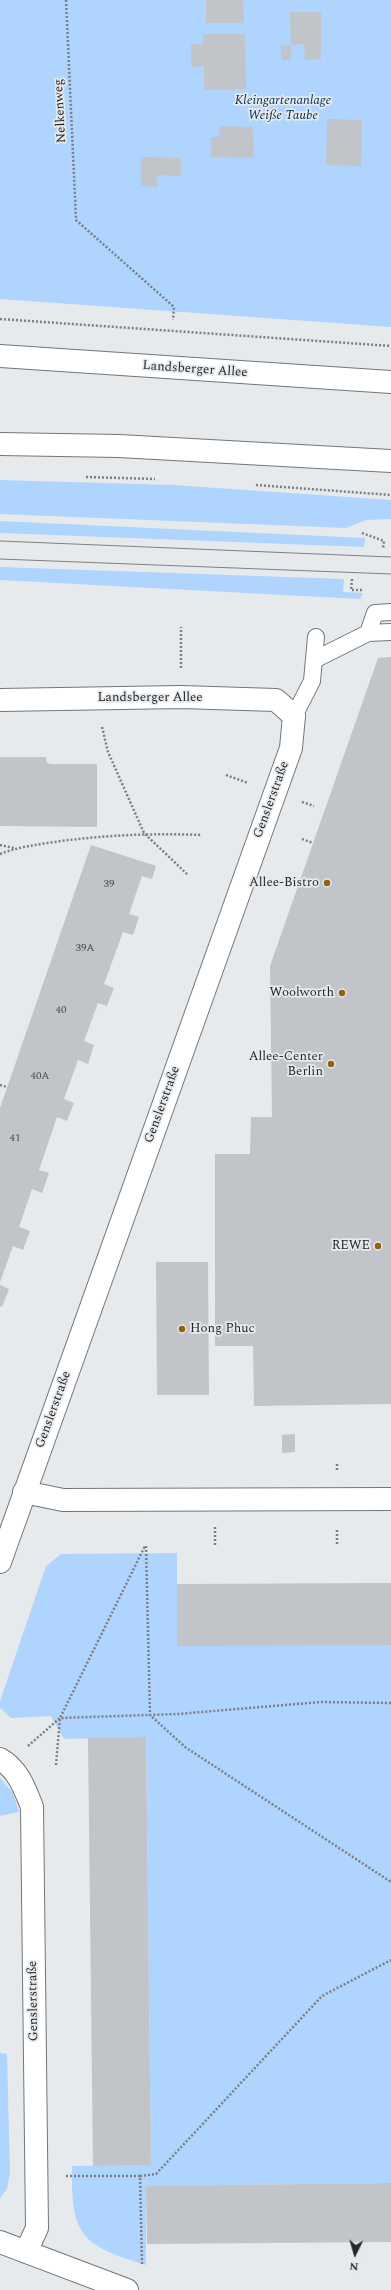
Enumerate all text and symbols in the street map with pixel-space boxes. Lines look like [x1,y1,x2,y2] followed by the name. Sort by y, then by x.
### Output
[52,78,70,144] street label: Nelkenweg
[235,93,331,124] park label: Kleingartenanlage Weiße Taube
[142,359,248,381] street label: Landsberger Allee
[97,690,203,706] street label: Landsberger Allee
[251,759,293,841] street label: Genslerstraße
[249,875,319,891] place label: Allee-Bistro
[104,878,114,892] house number: 39
[322,878,332,888] marker: Allee-Bistro
[75,942,95,956] house number: 39A
[269,985,334,1001] place label: Woolworth
[337,988,347,998] marker: Woolworth
[56,1004,66,1018] house number: 40
[249,1049,323,1080] place label: Allee-Center Berlin
[326,1059,336,1069] marker: Allee-Center Berlin
[142,1064,184,1146] street label: Genslerstraße
[30,1070,50,1084] house number: 40A
[10,1132,20,1146] house number: 41
[332,1238,370,1254] place label: REWE
[373,1241,383,1251] marker: REWE
[190,1321,255,1337] place label: Hong Phuc
[177,1324,187,1334] marker: Hong Phuc
[33,1369,75,1451] street label: Genslerstraße
[25,1961,43,2041] street label: Genslerstraße
[335,2234,375,2274] north arrow
[349,2258,359,2275] text: N

